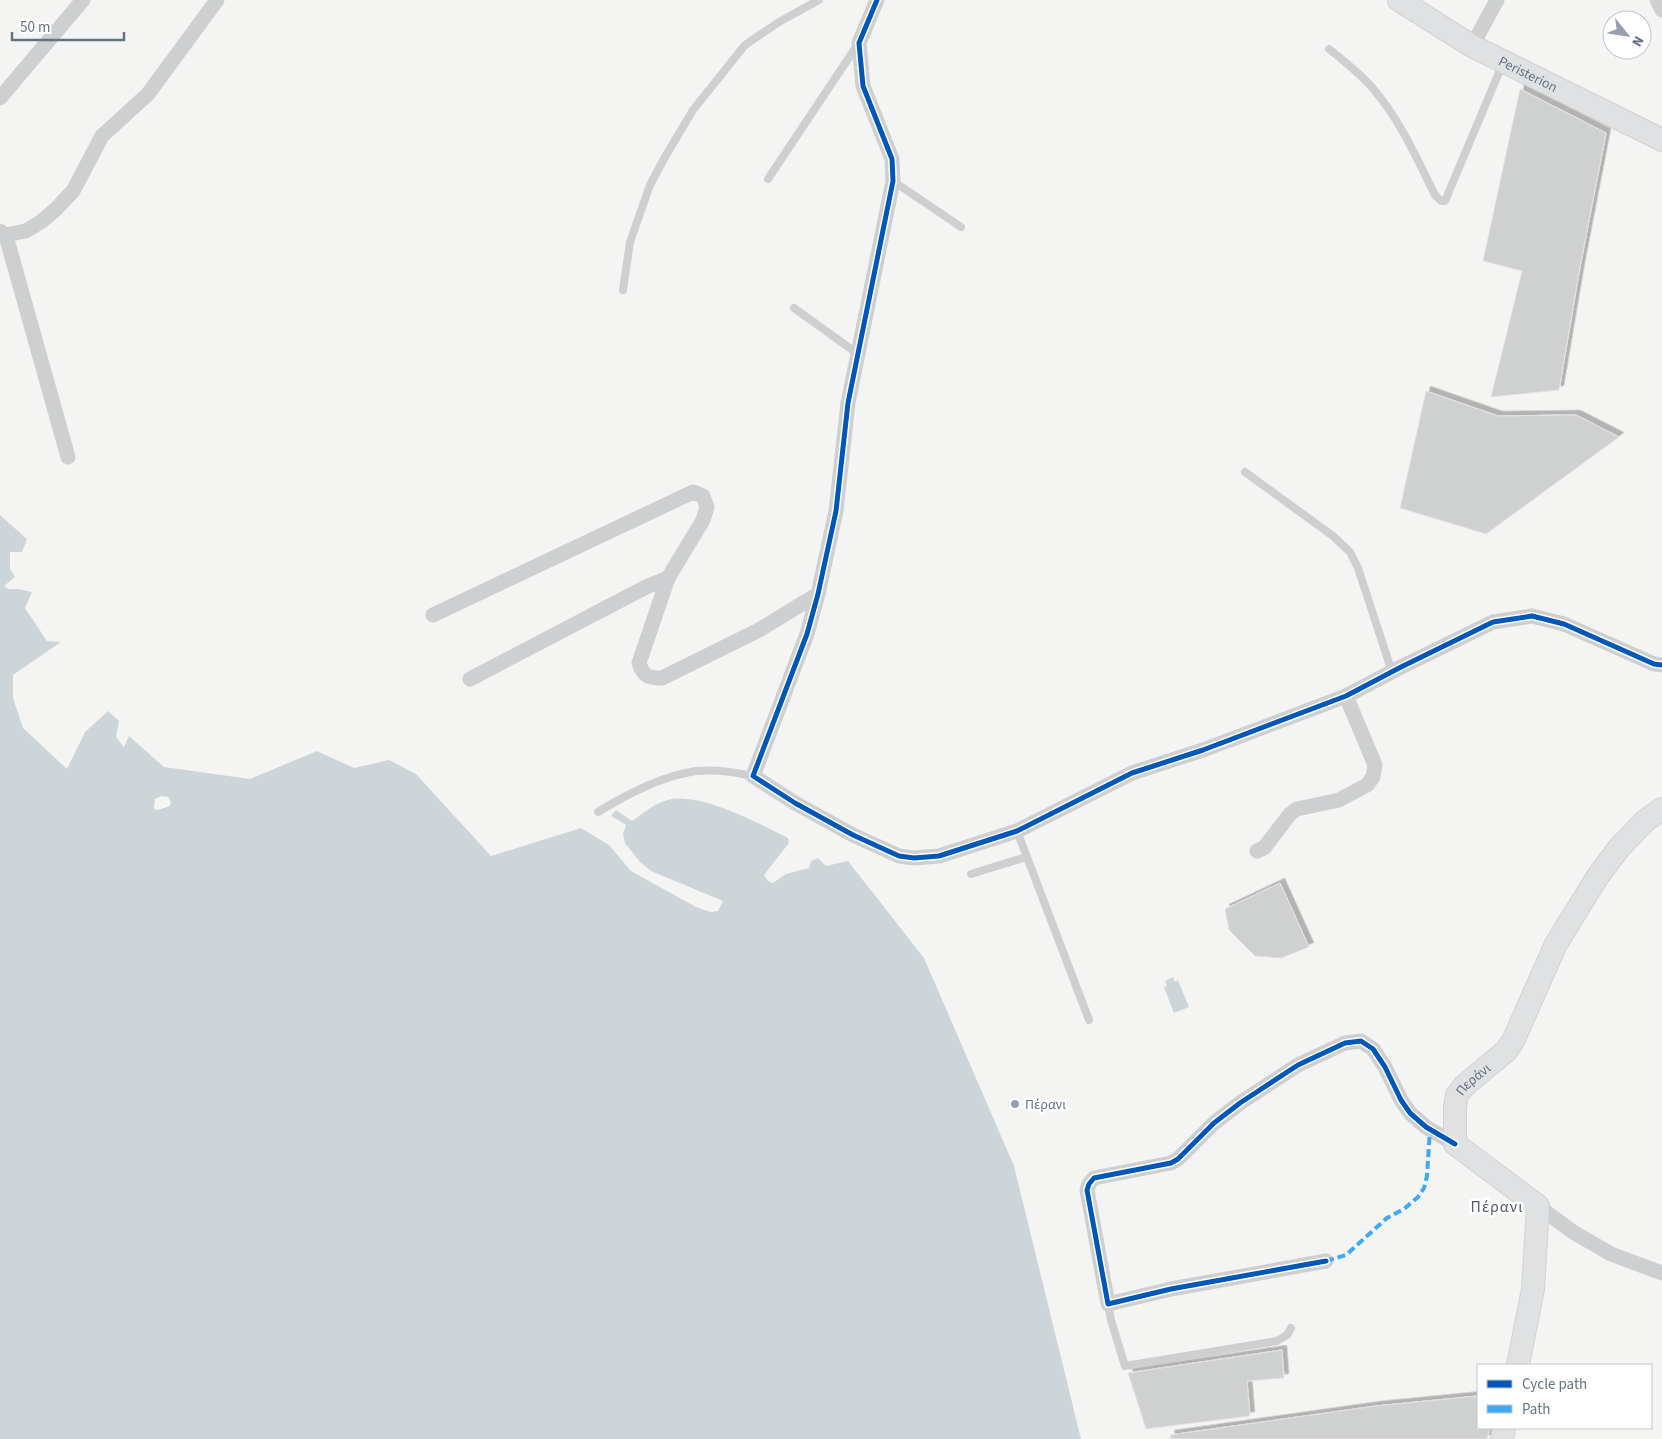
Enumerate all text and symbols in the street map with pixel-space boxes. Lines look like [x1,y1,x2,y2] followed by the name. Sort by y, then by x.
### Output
[12,10,125,42] scale bar
[1602,10,1652,60] north arrow
[20,17,50,38] text: 50 m
[1626,32,1648,50] text: N
[1495,52,1561,98] street label: Peristerion
[1451,1059,1496,1100] street label: Περάνι
[1025,1095,1066,1115] place label: Πέρανι
[1009,1098,1021,1110] marker: Πέρανι
[1471,1196,1523,1218] district label: Πέρανι
[1477,1364,1652,1429] legend
[1522,1374,1587,1395] text: Cycle path
[1522,1399,1550,1420] text: Path

